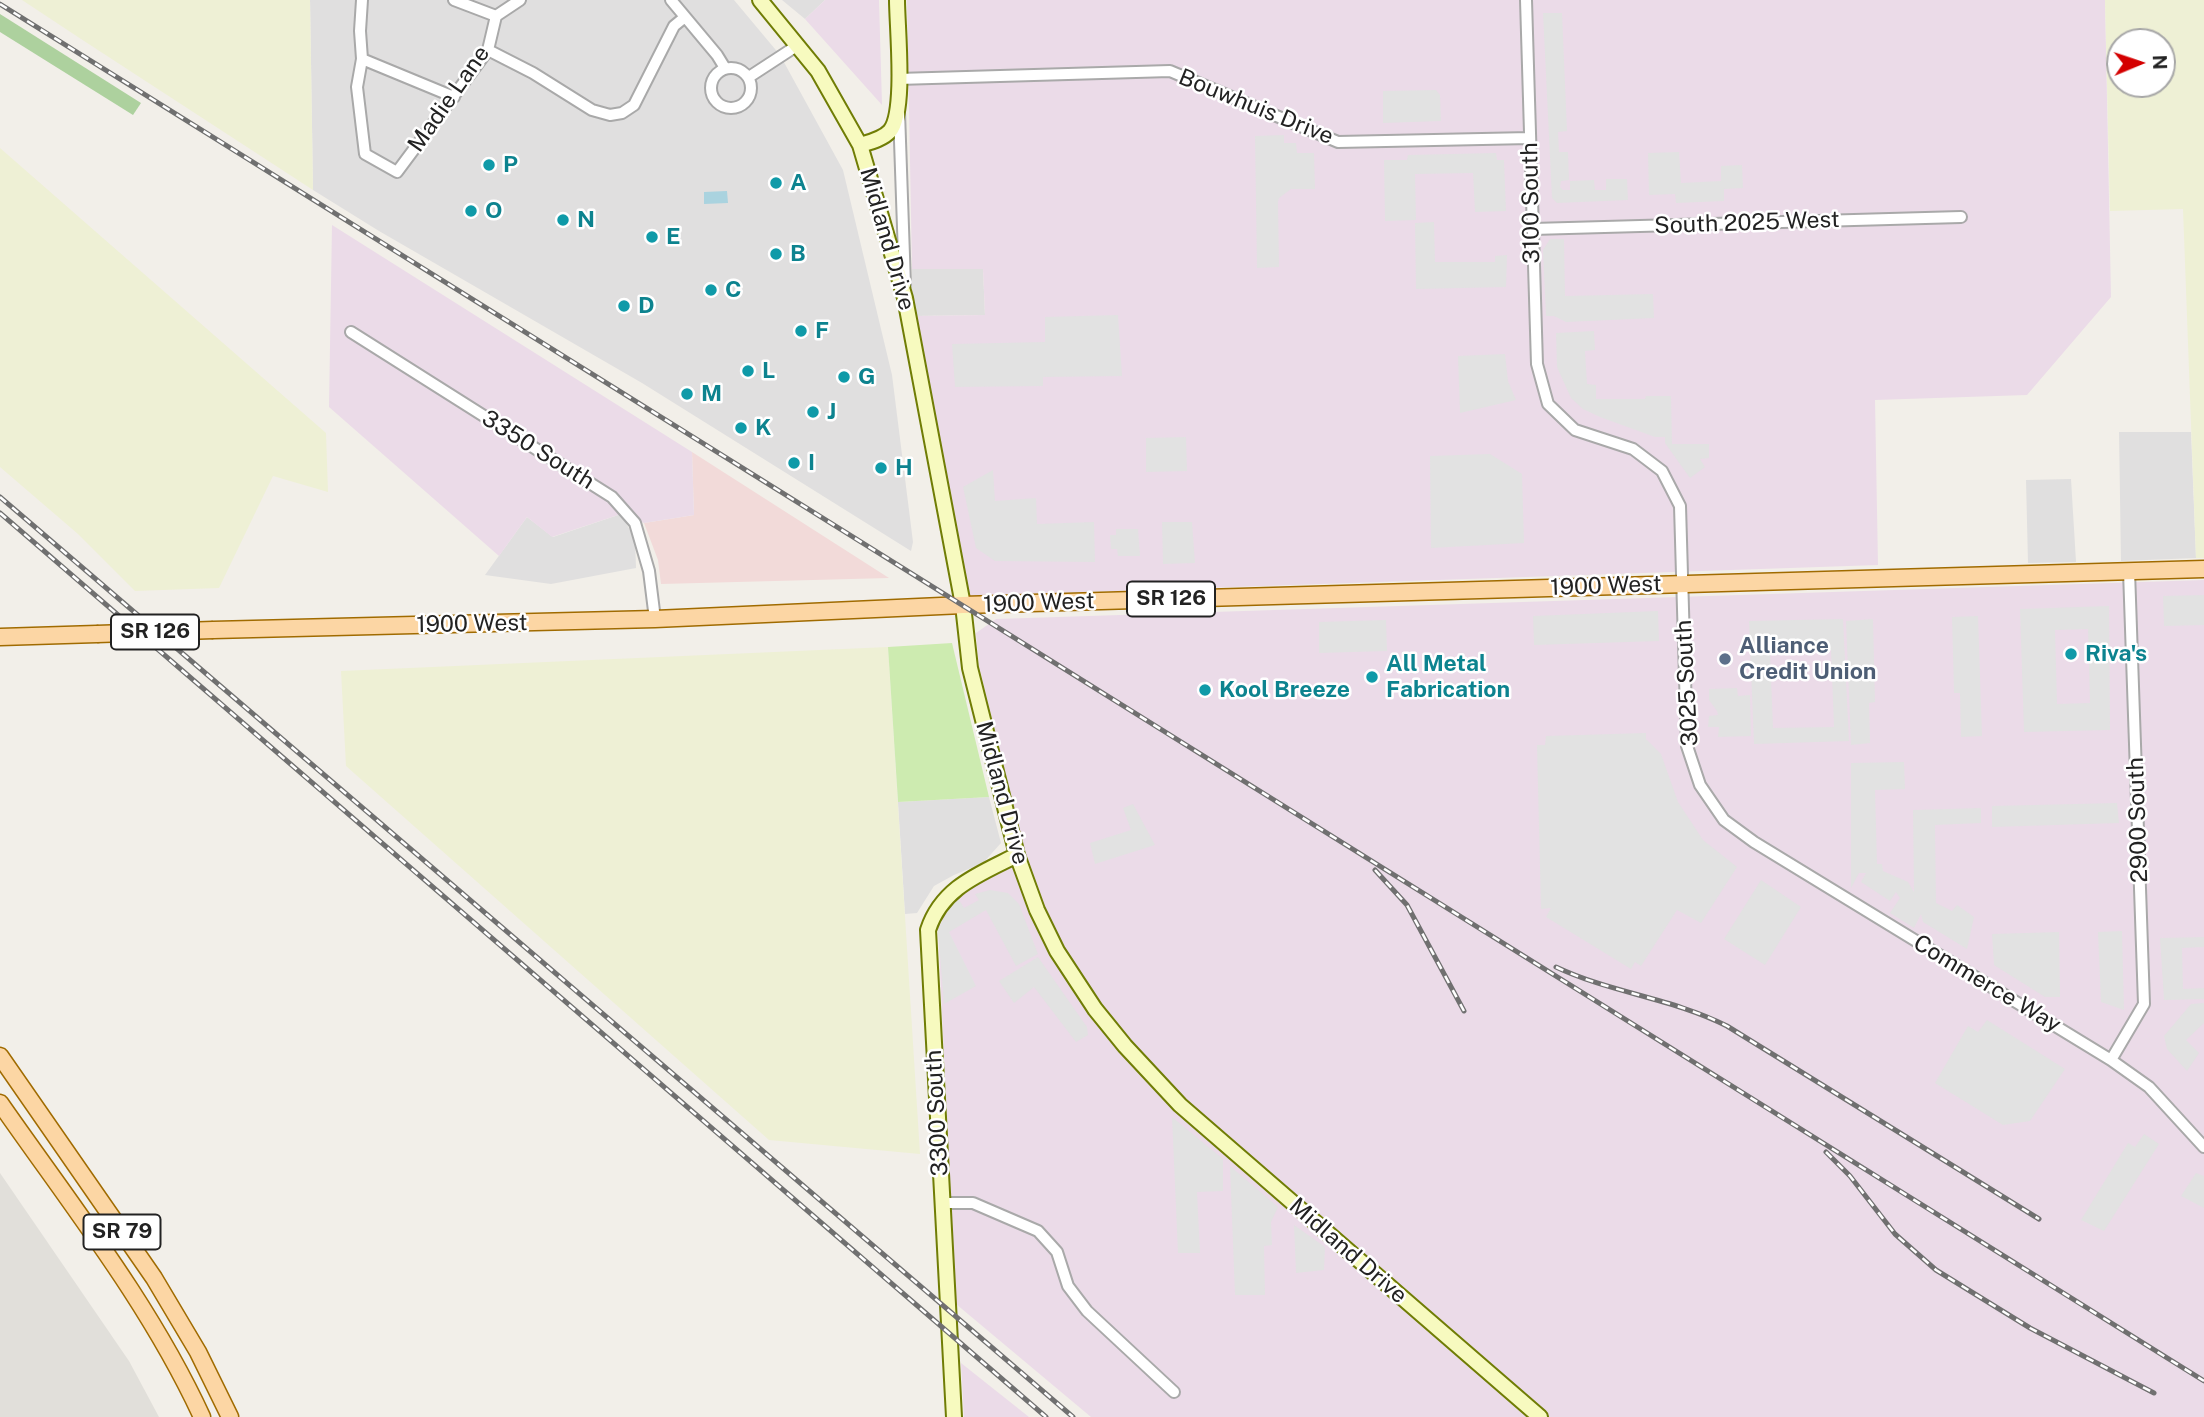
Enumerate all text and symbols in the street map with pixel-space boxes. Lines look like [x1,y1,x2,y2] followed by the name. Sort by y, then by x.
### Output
[2106,28,2176,98] north arrow
[402,41,496,157] street label: Madie Lane
[2149,55,2171,70] text: N
[1175,63,1337,151] street label: Bouwhuis Drive
[1516,142,1546,264] street label: 3100 South
[503,151,518,179] place label: P
[481,157,497,173] marker: P
[853,164,921,314] street label: Midland Drive
[790,169,807,197] place label: A
[768,175,784,191] marker: A
[485,197,502,225] place label: O
[463,203,479,219] marker: O
[577,206,595,234] place label: N
[1654,206,1840,240] street label: South 2025 West
[555,212,571,228] marker: N
[666,223,681,251] place label: E
[644,229,660,245] marker: E
[790,240,806,268] place label: B
[768,246,784,262] marker: B
[725,276,742,304] place label: C
[703,282,719,298] marker: C
[638,292,655,320] place label: D
[616,298,632,314] marker: D
[815,317,829,345] place label: F
[793,323,809,339] marker: F
[762,357,775,385] place label: L
[740,363,756,379] marker: L
[858,363,875,391] place label: G
[836,369,852,385] marker: G
[701,380,722,408] place label: M
[679,386,695,402] marker: M
[827,398,836,426] place label: J
[805,404,821,420] marker: J
[477,405,599,495] street label: 3350 South
[755,414,771,442] place label: K
[733,420,749,436] marker: K
[808,449,815,477] place label: I
[895,454,913,482] place label: H
[786,455,802,471] marker: I
[873,460,889,476] marker: H
[1550,570,1662,602] street label: 1900 West
[1127,582,1215,616] road number: SR 126
[983,587,1095,619] street label: 1900 West
[416,609,528,639] street label: 1900 West
[111,614,199,650] road number: SR 126
[1670,619,1704,747] street label: 3025 South
[1739,632,1877,686] place label: Alliance Credit Union
[2085,640,2147,668] place label: Riva's
[2063,646,2079,662] marker: Riva's
[1386,650,1510,704] place label: All Metal Fabrication
[1717,651,1733,667] marker: Alliance Credit Union
[1364,669,1380,685] marker: All Metal Fabrication
[1219,676,1350,704] place label: Kool Breeze
[1197,682,1213,698] marker: Kool Breeze
[970,718,1034,868] street label: Midland Drive
[2122,757,2154,883] street label: 2900 South
[1908,929,2066,1039] street label: Commerce Way
[920,1049,954,1177] street label: 3300 South
[1283,1192,1413,1310] street label: Midland Drive
[83,1214,160,1250] road number: SR 79

